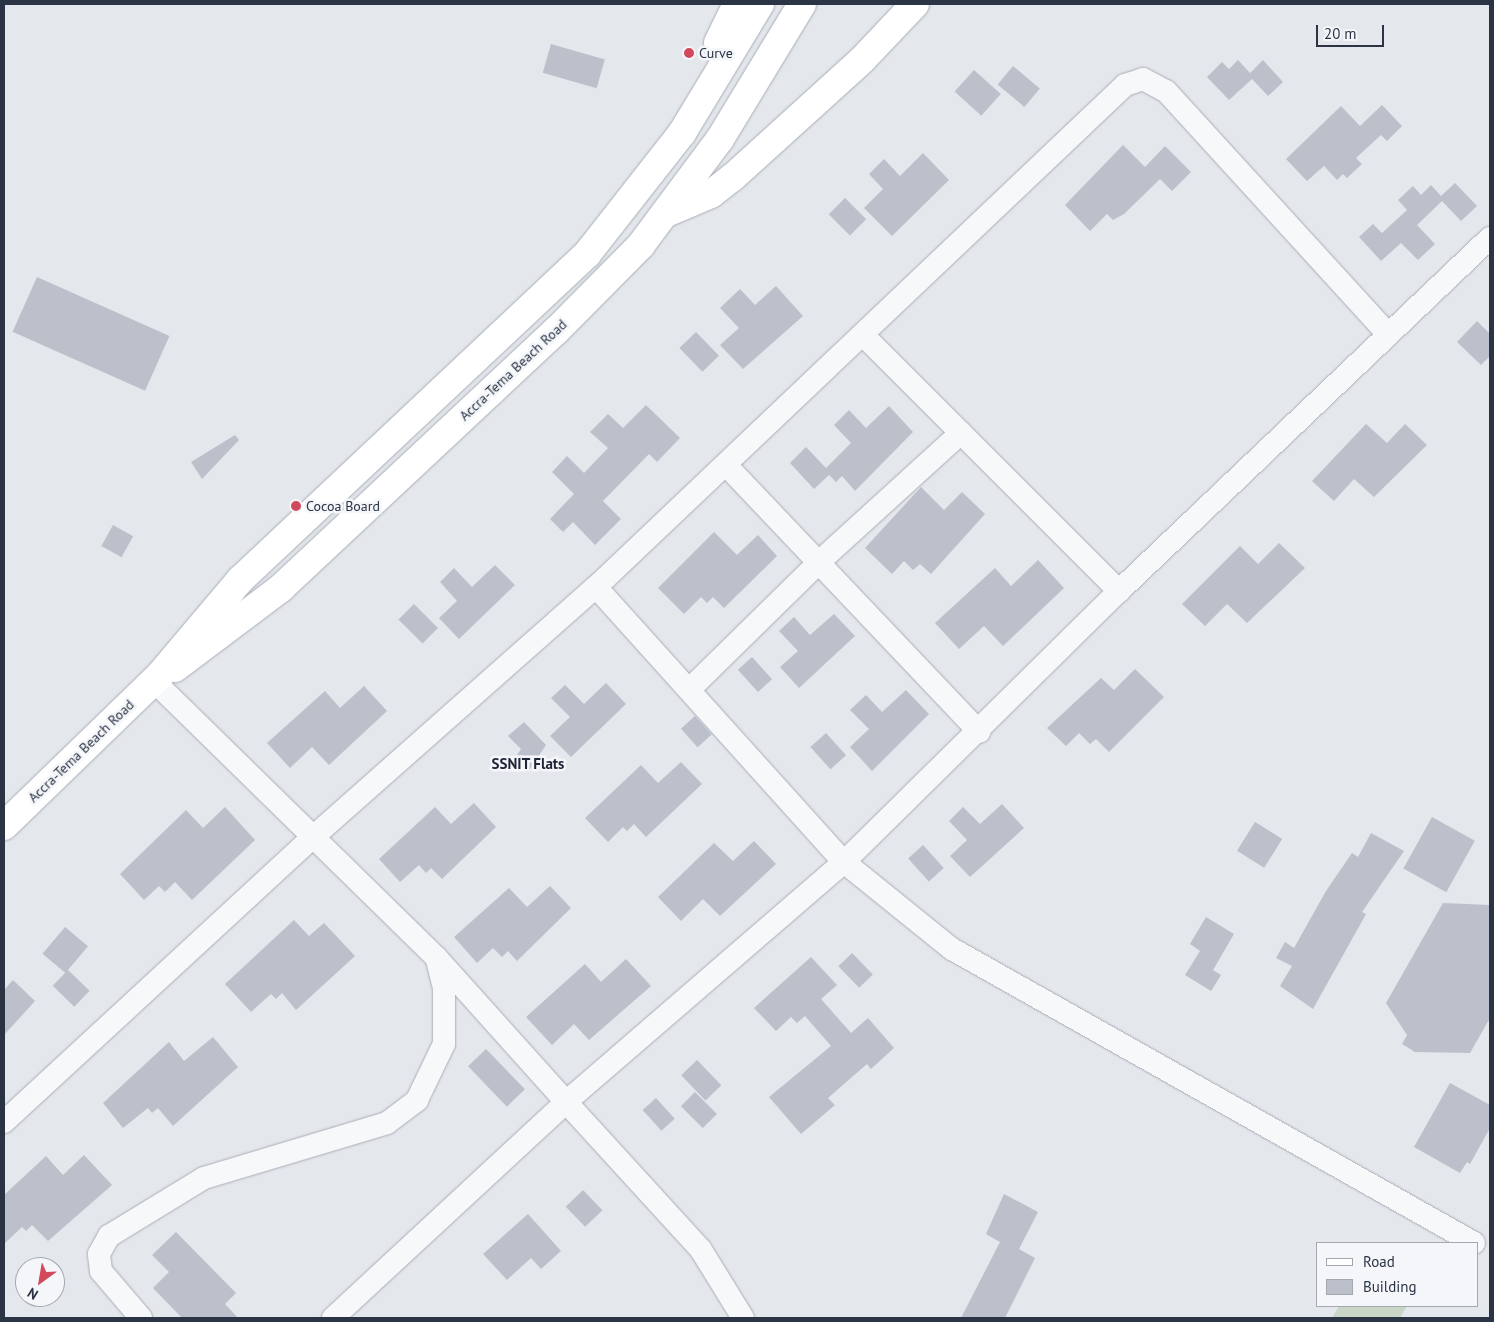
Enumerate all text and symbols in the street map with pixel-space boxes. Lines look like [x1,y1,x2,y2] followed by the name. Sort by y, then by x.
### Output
[1319,15,1386,47] scale bar
[1324,24,1357,43] text: 20 m
[699,45,733,61] place label: Curve
[683,47,695,59] marker: Curve
[456,316,570,424] street label: Accra-Tema Beach Road
[306,498,380,514] place label: Cocoa Board
[290,500,302,512] marker: Cocoa Board
[25,696,137,806] street label: Accra-Tema Beach Road
[491,755,565,773] district label: SSNIT Flats
[1316,1242,1479,1307] legend
[1363,1252,1395,1271] text: Road
[15,1257,65,1307] north arrow
[1363,1277,1417,1296] text: Building
[24,1284,41,1304] text: N

